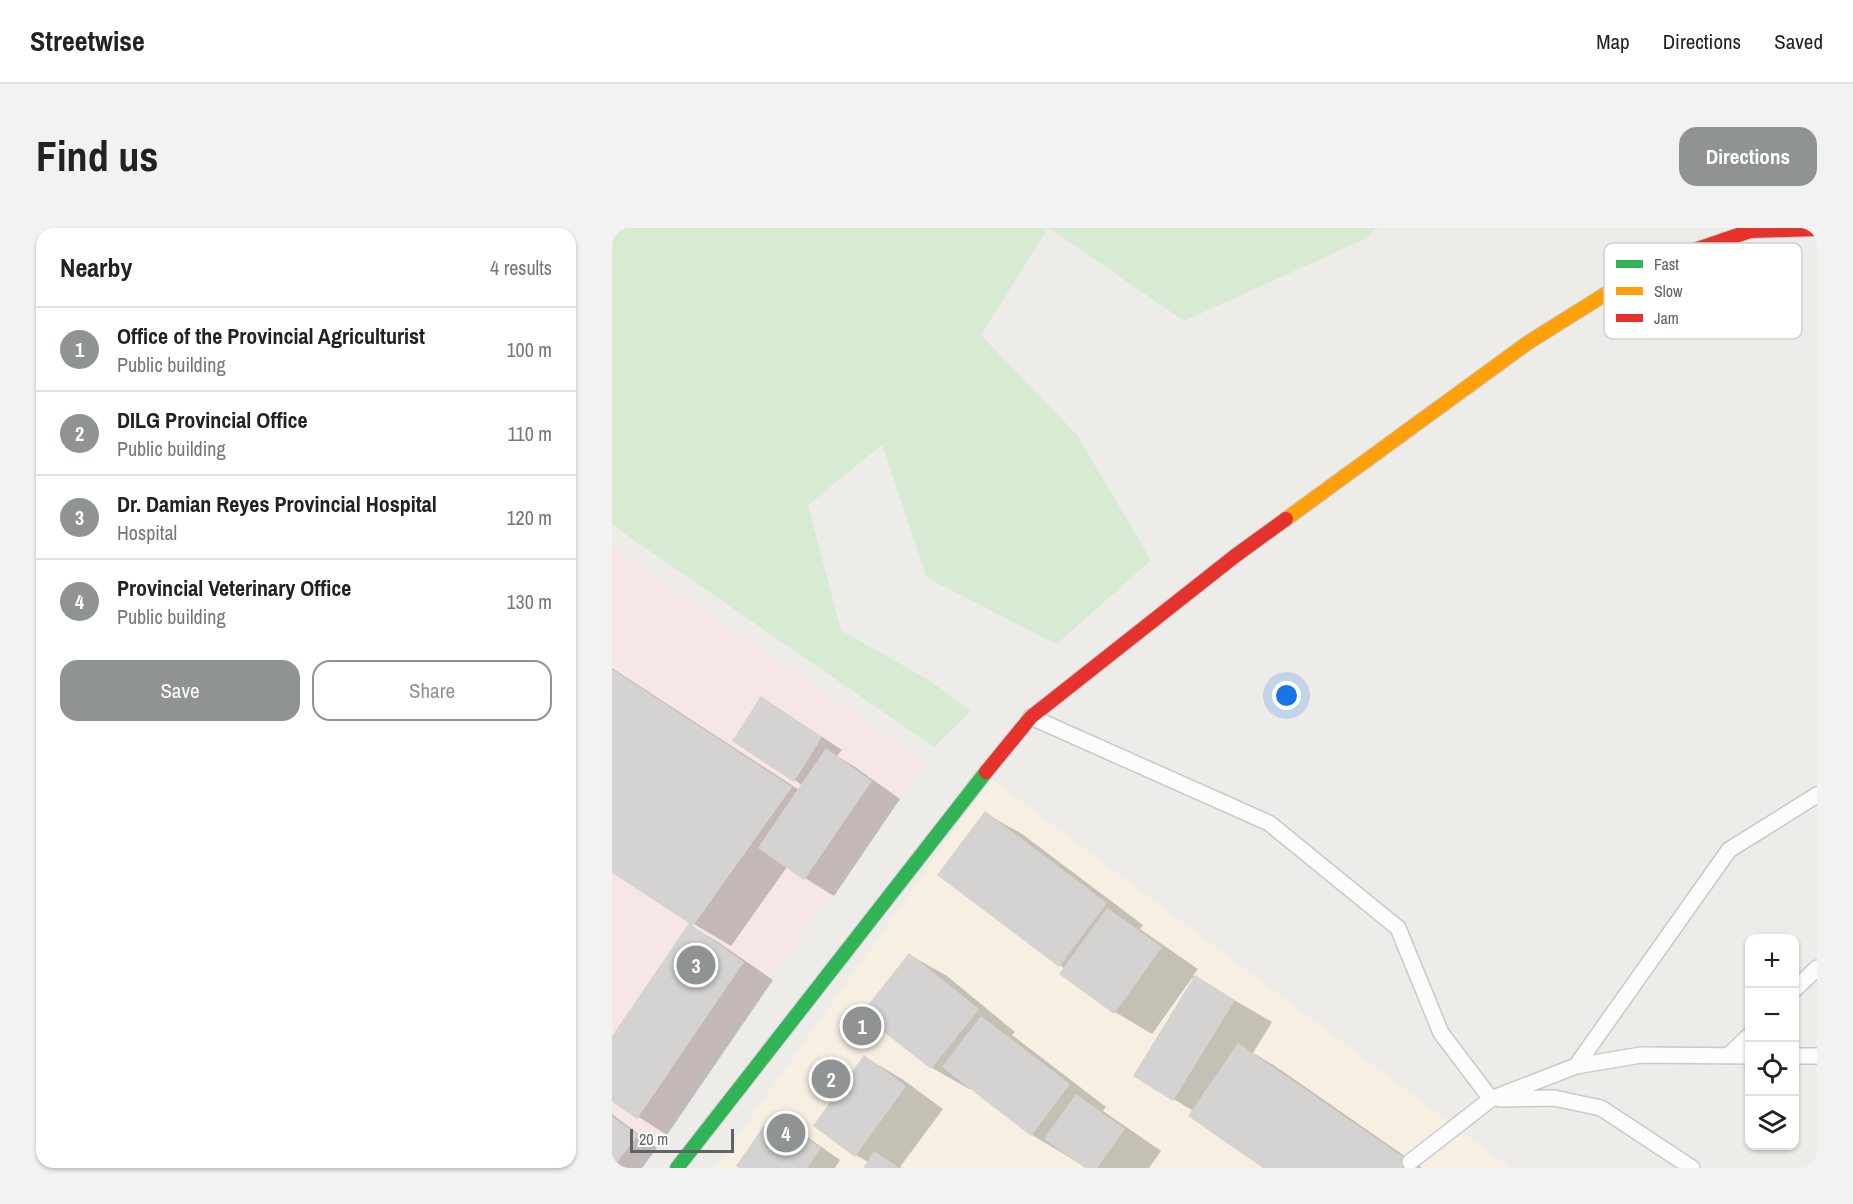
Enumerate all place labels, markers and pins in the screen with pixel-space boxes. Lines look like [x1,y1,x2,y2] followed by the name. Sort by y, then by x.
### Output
[676,942,716,988] pin: 3
[842,1004,882,1048] pin: 1
[812,1056,850,1102] pin: 2
[766,1110,806,1156] pin: 4

